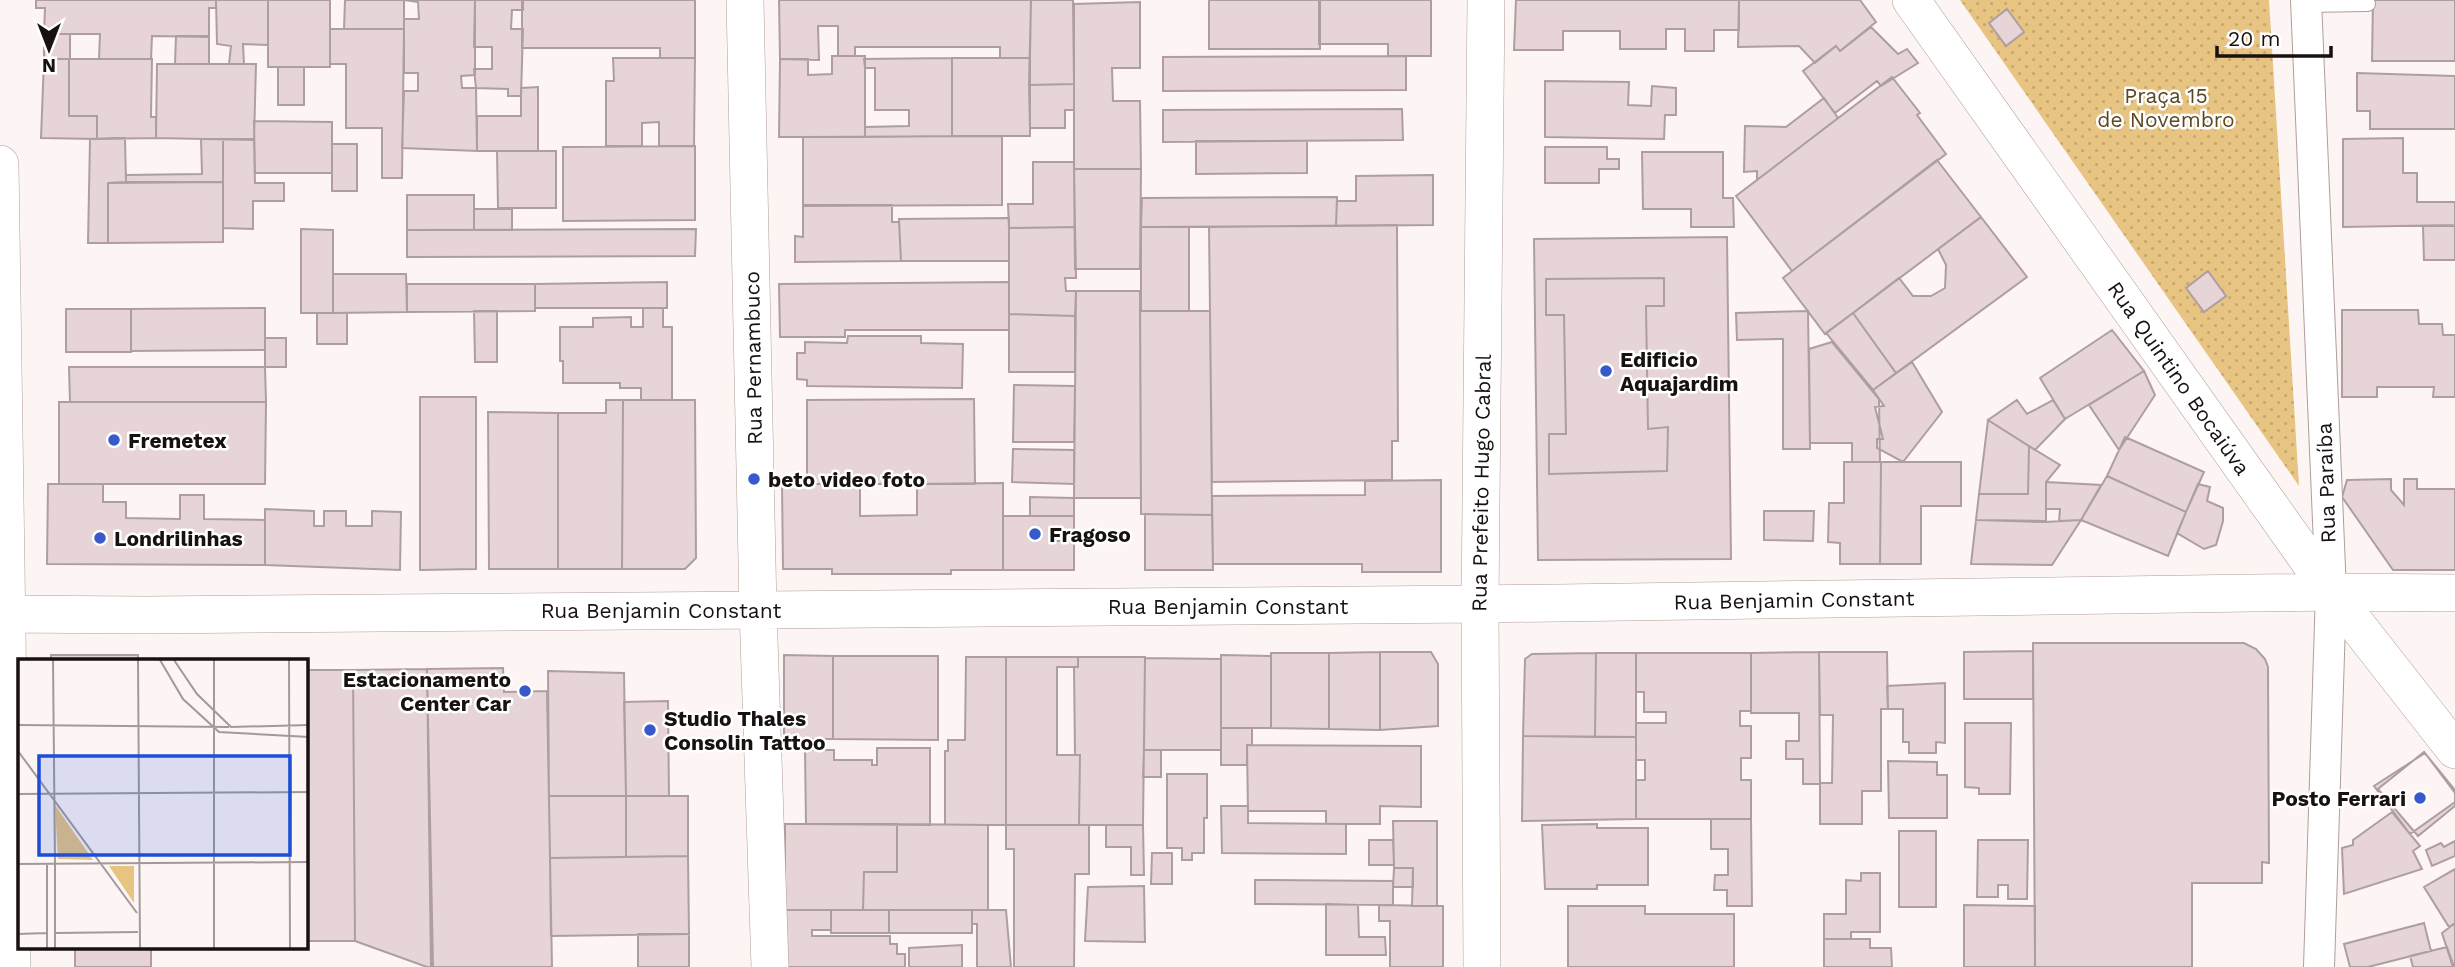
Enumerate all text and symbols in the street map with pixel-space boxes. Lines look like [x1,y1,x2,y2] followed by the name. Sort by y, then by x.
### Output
[14,14,84,84] north arrow
[2217,14,2331,58] scale bar
[2228,26,2280,51] text: 20 m
[42,54,56,77] text: N
[2097,83,2235,132] park label: Praça 15 de Novembro
[739,271,767,445] street label: Rua Pernambuco
[2103,276,2255,480] street label: Rua Quintino Bocaiúva
[1620,347,1738,396] place label: Edificio Aquajardim
[1466,353,1496,612] street label: Rua Prefeito Hugo Cabral
[1598,363,1614,379] marker: Edificio Aquajardim
[2311,422,2341,544] street label: Rua Paraíba
[128,428,227,453] place label: Fremetex
[106,432,122,448] marker: Fremetex
[768,467,925,492] place label: beto video foto
[746,471,762,487] marker: beto video foto
[1049,522,1131,547] place label: Fragoso
[114,526,243,551] place label: Londrilinhas
[1027,526,1043,542] marker: Fragoso
[92,530,108,546] marker: Londrilinhas
[1673,585,1915,615] street label: Rua Benjamin Constant
[1108,594,1349,619] street label: Rua Benjamin Constant
[541,598,782,623] street label: Rua Benjamin Constant
[18,659,308,950] inset map
[343,667,511,716] place label: Estacionamento Center Car
[517,683,533,699] marker: Estacionamento Center Car
[664,706,826,755] place label: Studio Thales Consolin Tattoo
[642,722,658,738] marker: Studio Thales Consolin Tattoo
[2272,786,2406,811] place label: Posto Ferrari
[2412,790,2428,806] marker: Posto Ferrari

